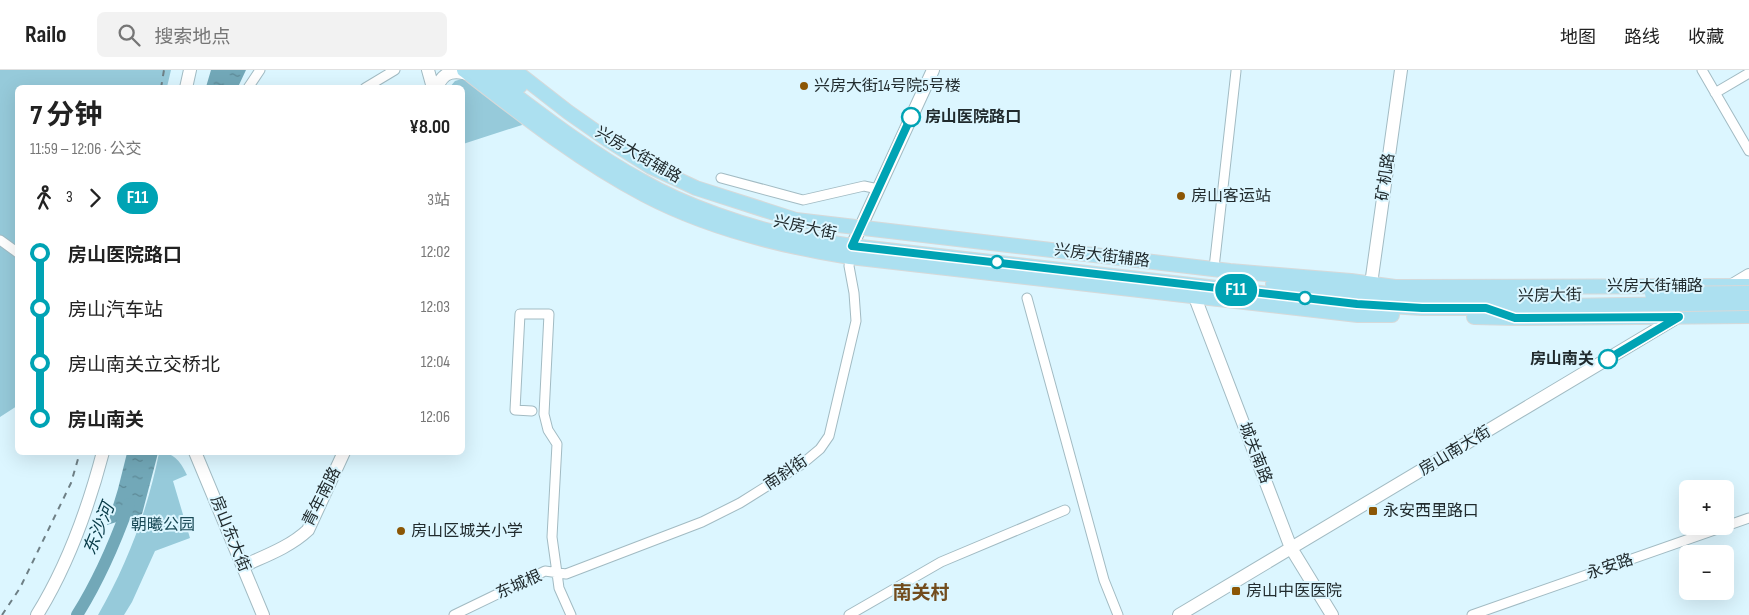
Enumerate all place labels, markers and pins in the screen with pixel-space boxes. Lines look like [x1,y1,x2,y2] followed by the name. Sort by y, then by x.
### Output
[814,77,961,96] place label: 兴房大街14号院5号楼
[798,80,810,92] marker: 兴房大街14号院5号楼
[901,107,921,127] marker: 房山医院路口
[925,108,1021,127] place label: 房山医院路口
[1191,187,1271,206] place label: 房山客运站
[1175,190,1187,202] marker: 房山客运站
[990,255,1004,269] unlabelled marker
[1298,291,1312,305] unlabelled marker
[1598,349,1618,369] marker: 房山南关
[1530,350,1594,369] place label: 房山南关
[1383,502,1479,521] place label: 永安西里路口
[1367,505,1379,517] marker: 永安西里路口
[411,522,523,541] place label: 房山区城关小学
[395,525,407,537] marker: 房山区城关小学
[1246,582,1342,601] place label: 房山中医医院
[1230,585,1242,597] marker: 房山中医医院

